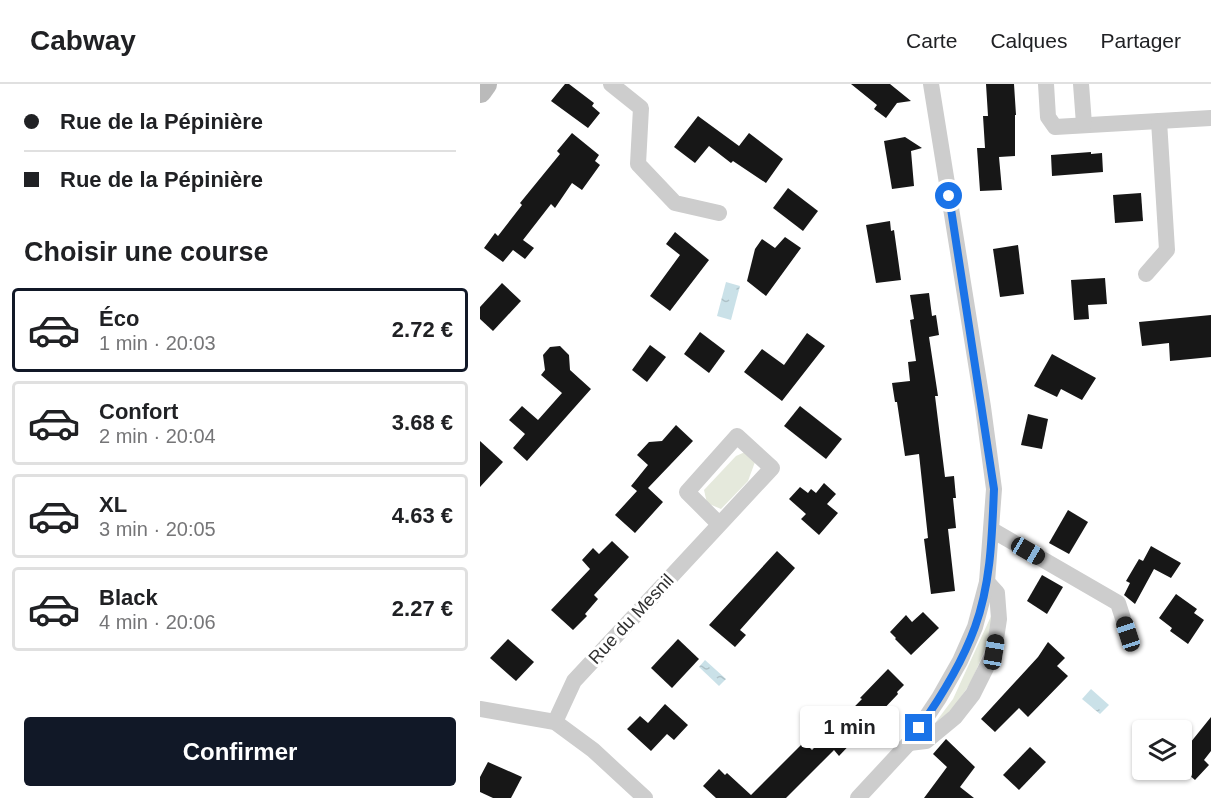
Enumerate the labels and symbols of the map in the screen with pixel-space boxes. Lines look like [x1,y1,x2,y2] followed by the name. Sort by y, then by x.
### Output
[935,182,962,209] route start
[1008,534,1048,568] car
[584,570,678,668] street label: Rue du Mesnil
[1114,614,1142,654] car
[982,633,1006,671] car
[799,707,898,749] callout: 1 min
[905,714,932,741] route end

